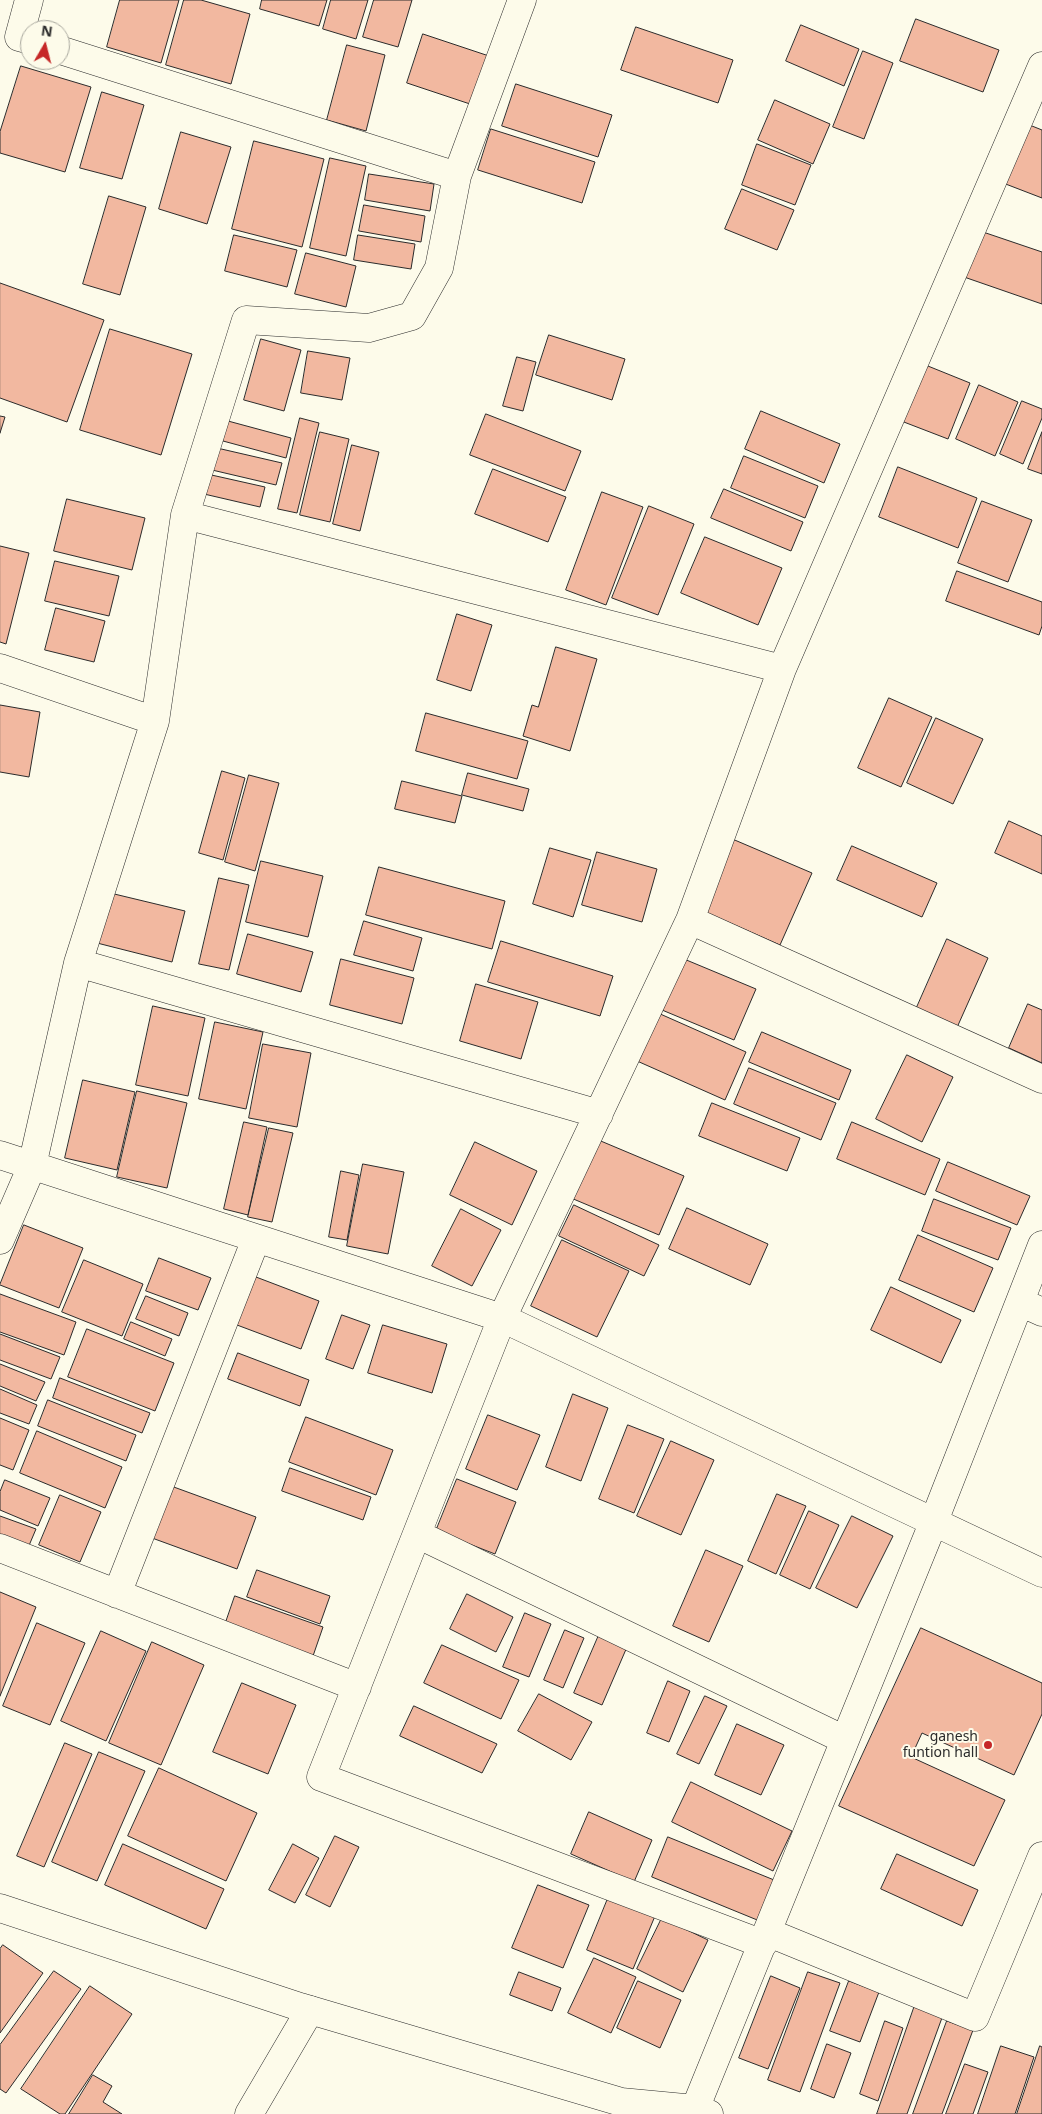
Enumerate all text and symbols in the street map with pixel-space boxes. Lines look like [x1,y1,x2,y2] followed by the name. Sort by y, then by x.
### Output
[20,20,70,70] north arrow
[40,20,54,41] text: N
[903,1729,978,1761] place label: ganesh funtion hall
[982,1739,994,1751] marker: ganesh funtion hall

